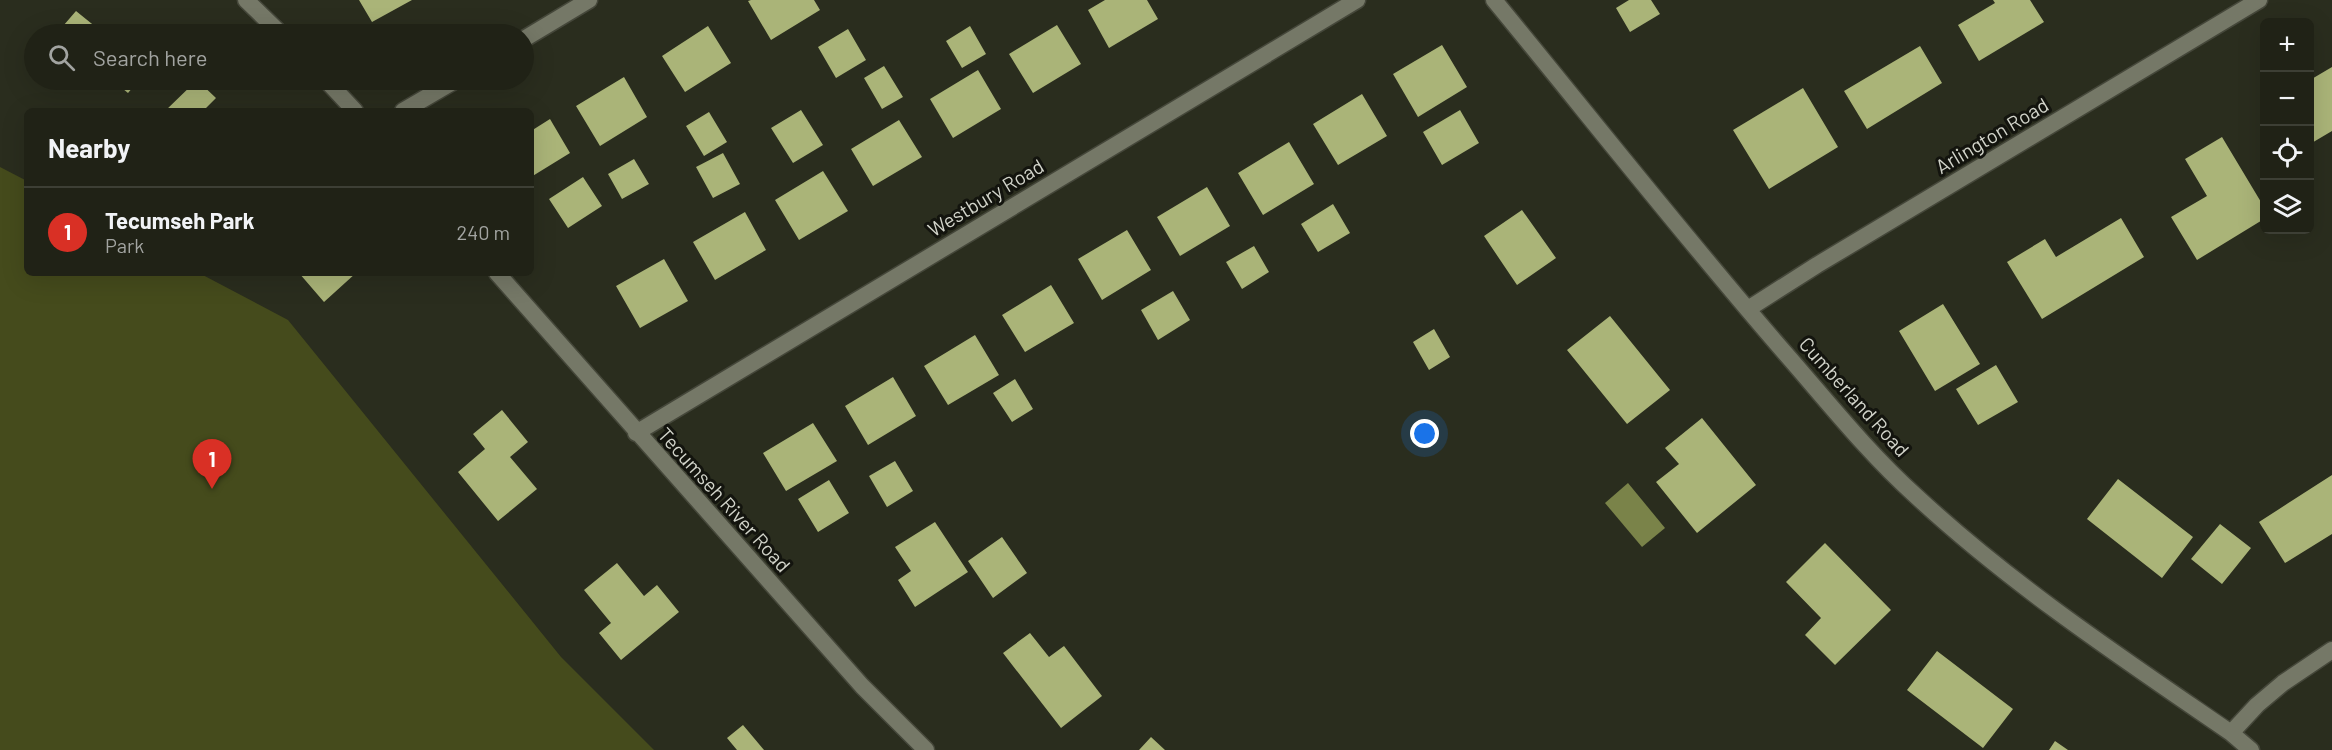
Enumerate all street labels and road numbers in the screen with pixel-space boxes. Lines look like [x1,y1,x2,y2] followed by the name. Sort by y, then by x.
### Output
[1931,92,2052,178] street label: Arlington Road
[923,153,1048,241] street label: Westbury Road
[1795,332,1915,461] street label: Cumberland Road
[654,422,796,576] street label: Tecumseh River Road

